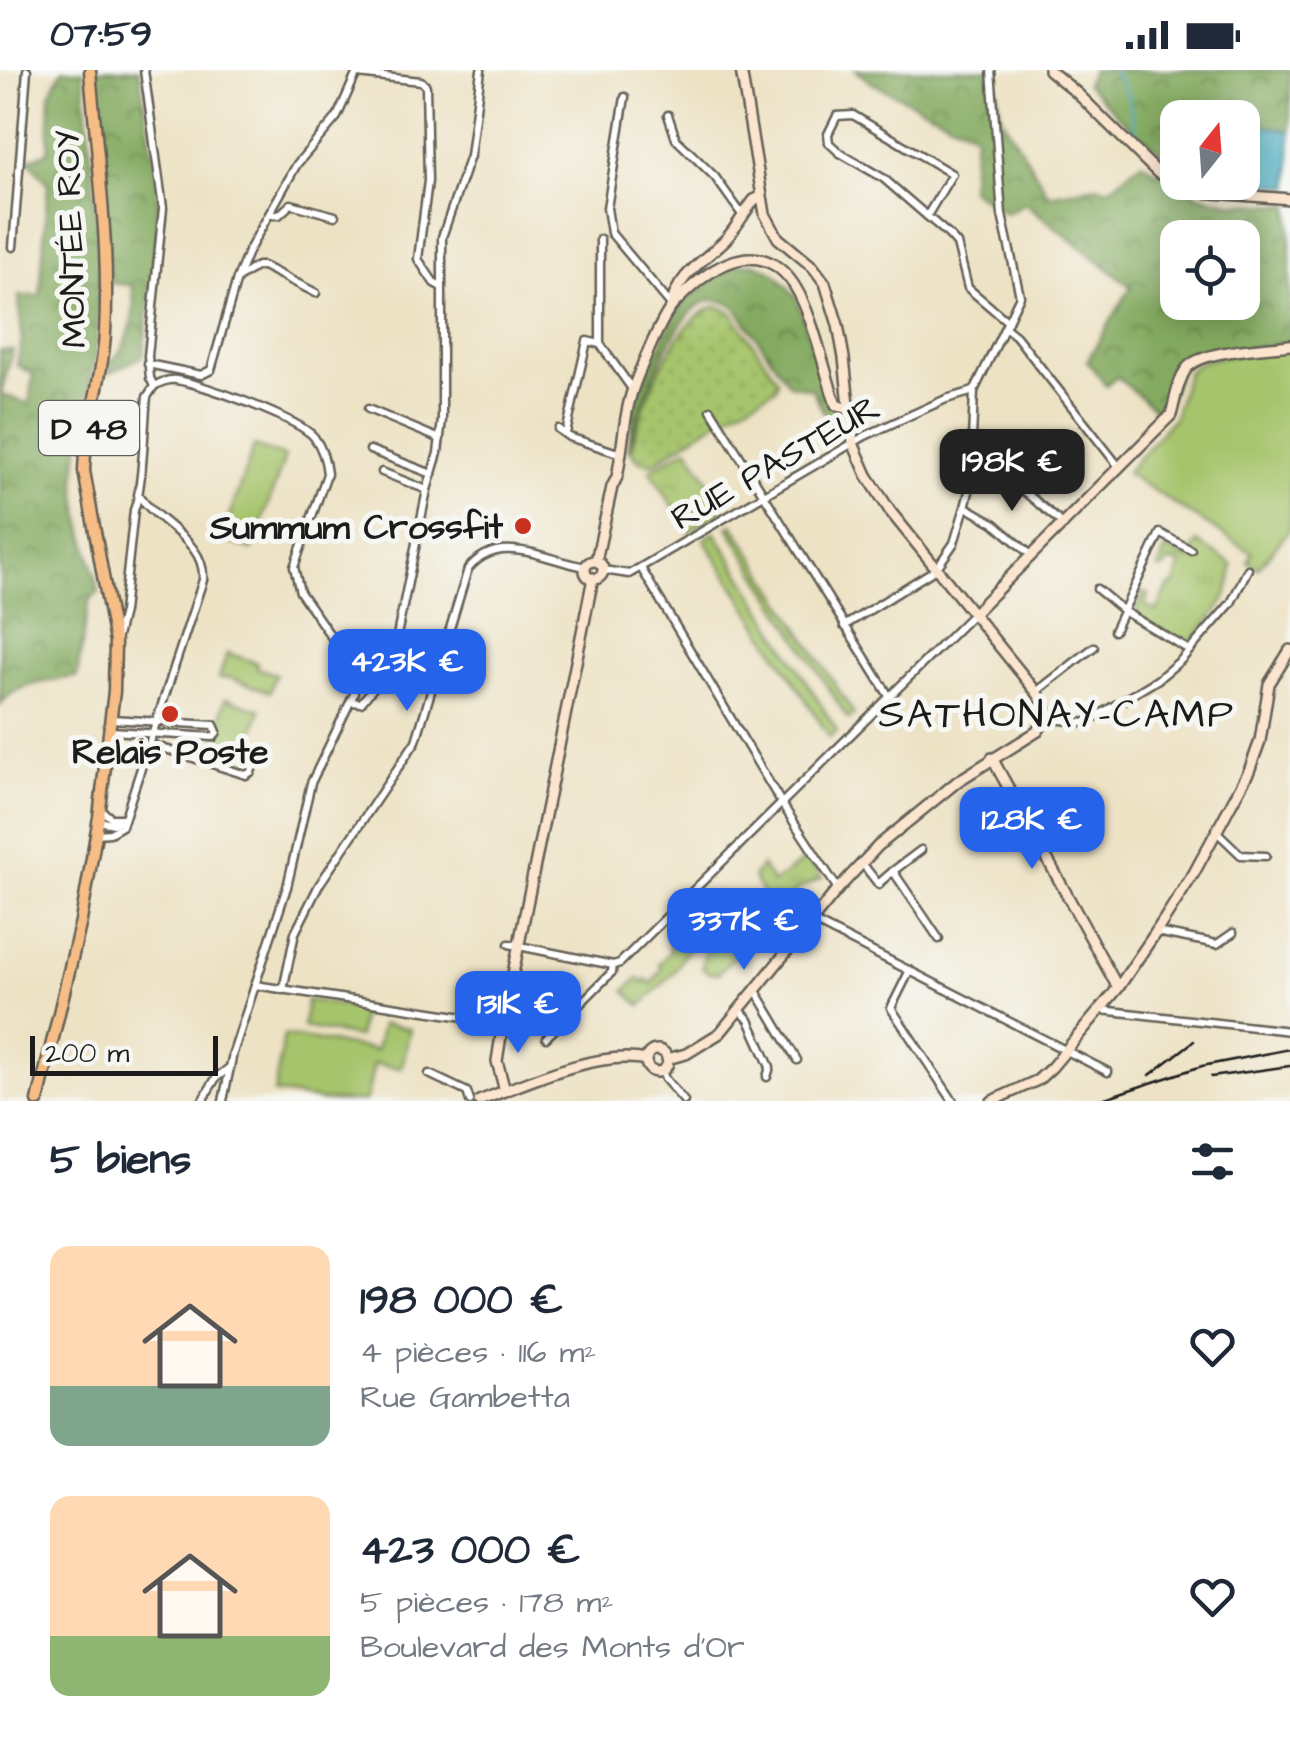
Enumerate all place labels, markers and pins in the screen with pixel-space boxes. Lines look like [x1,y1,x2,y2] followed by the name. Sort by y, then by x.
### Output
[931,429,1093,514] pin: 198K €
[209,503,504,552] place label: Summum Crossfit
[512,515,534,537] marker: Summum Crossfit
[326,629,488,714] pin: 423K €
[159,703,181,725] marker: Relais Poste
[72,728,268,777] place label: Relais Poste
[951,787,1113,872] pin: 128K €
[663,888,825,973] pin: 337K €
[437,971,599,1056] pin: 131K €

